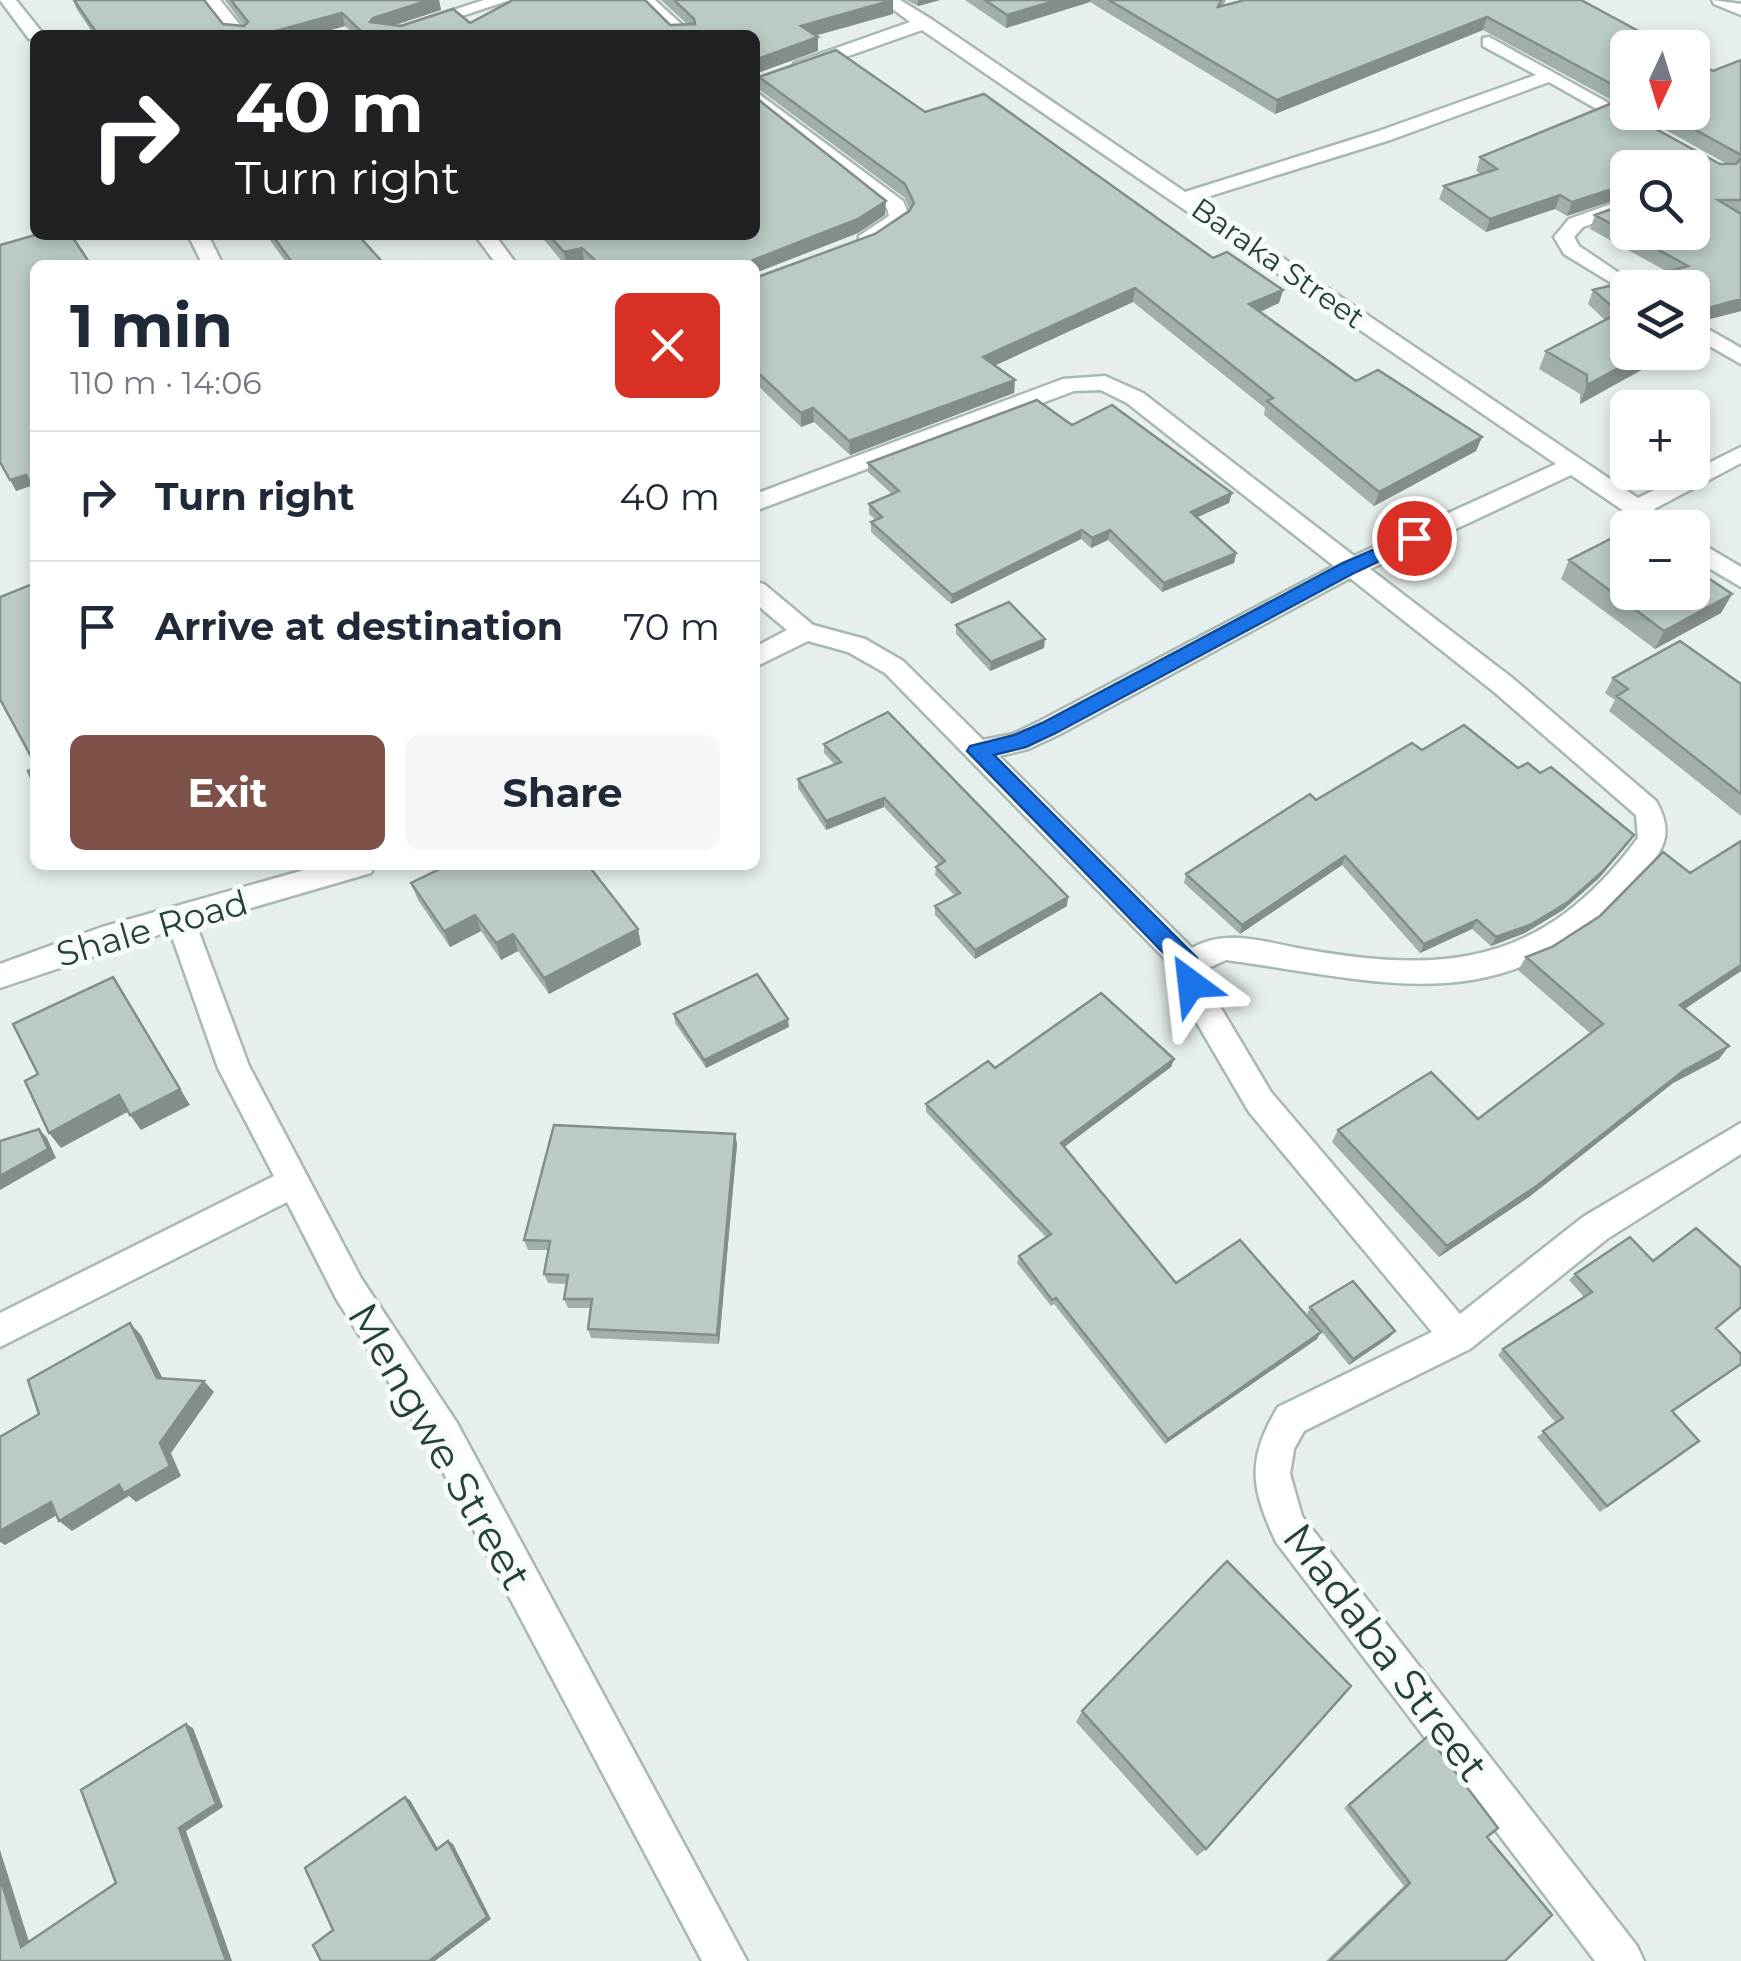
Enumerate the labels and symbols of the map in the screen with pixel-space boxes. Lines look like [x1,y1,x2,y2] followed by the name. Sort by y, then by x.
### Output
[1610,30,1710,130] north arrow
[1184,190,1372,336] street label: Baraka Street
[1372,496,1457,581] pin
[51,880,253,976] street label: Shale Road
[1139,932,1243,1036] position arrow
[337,1293,543,1599] street label: Mengwe Street
[1272,1513,1500,1791] street label: Madaba Street

